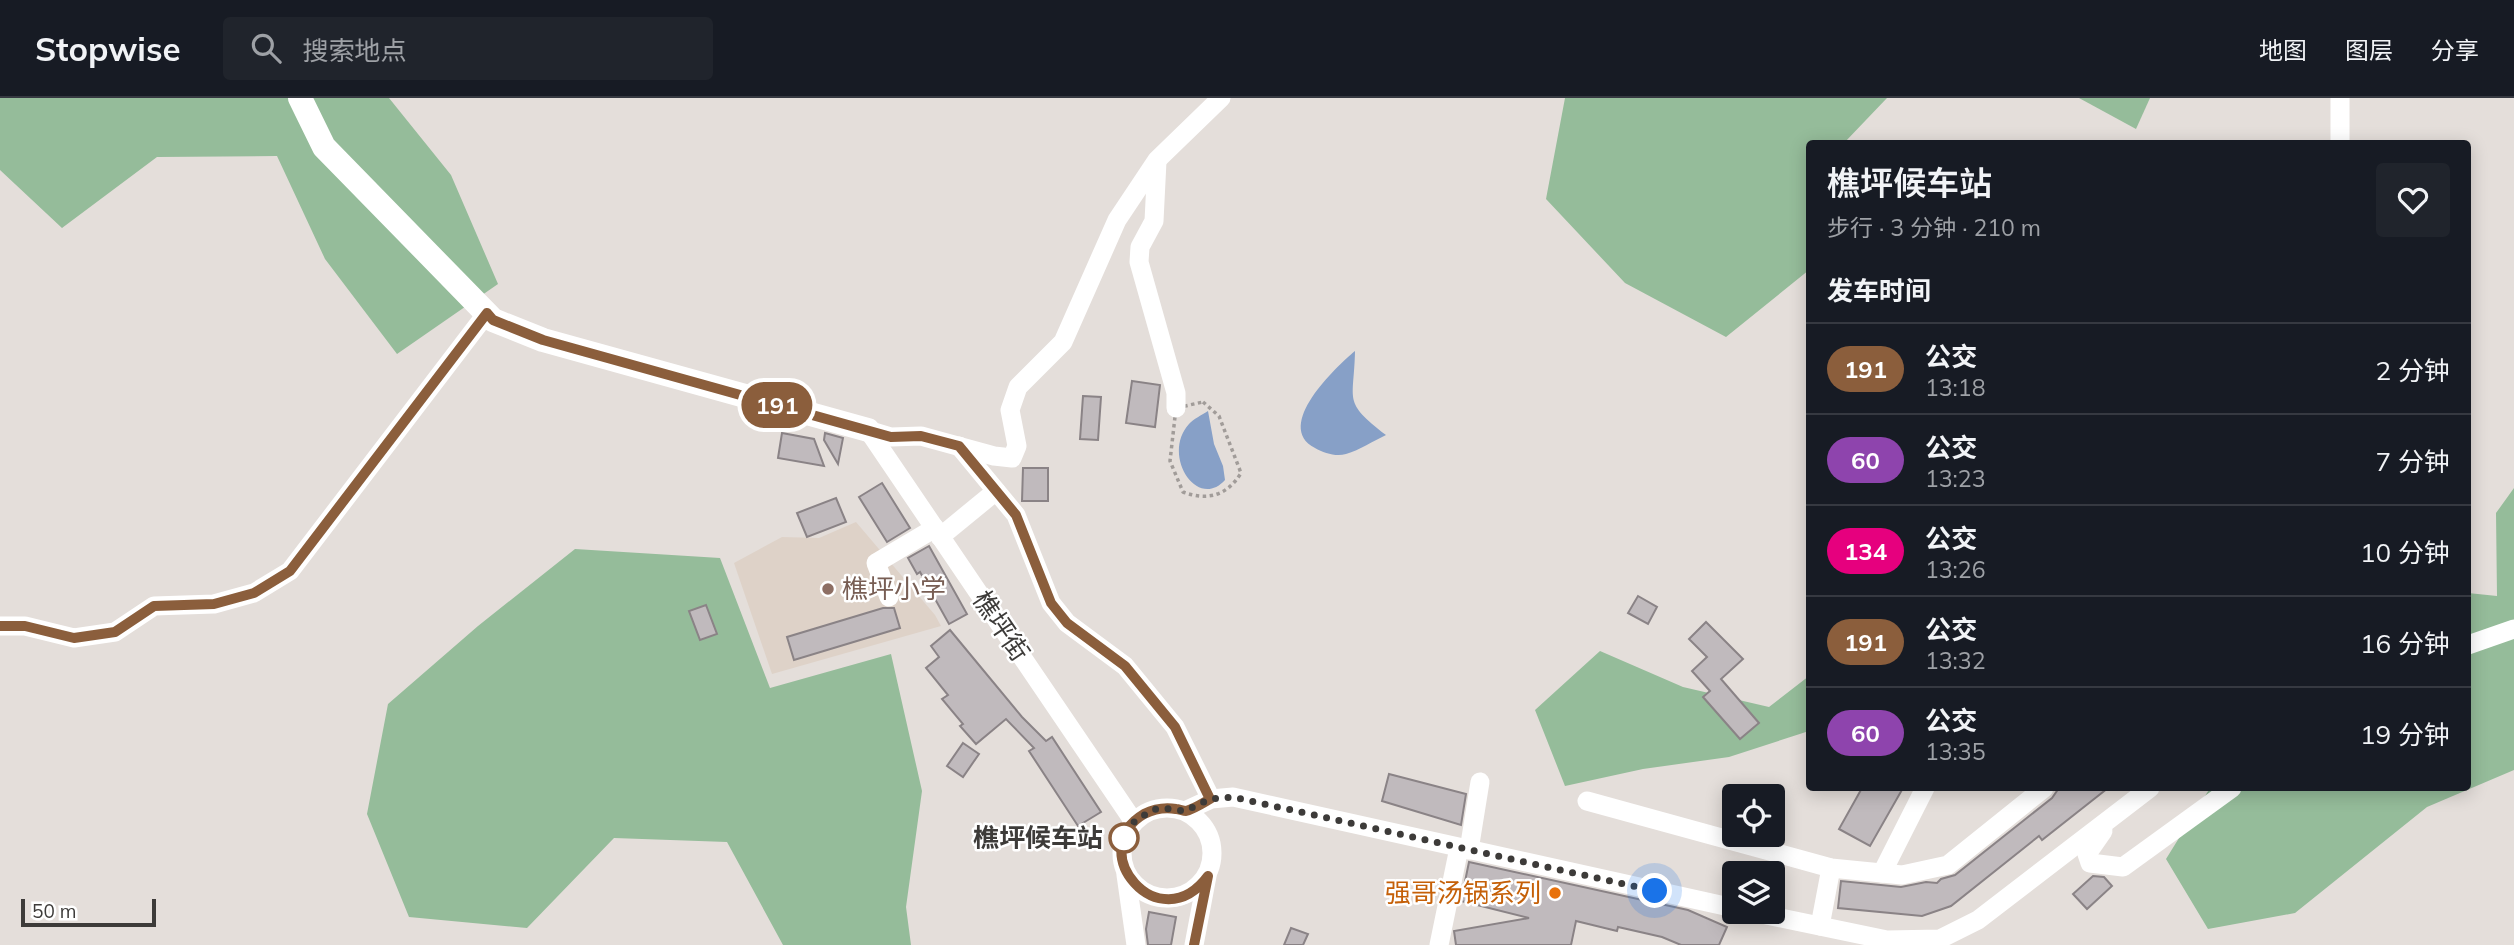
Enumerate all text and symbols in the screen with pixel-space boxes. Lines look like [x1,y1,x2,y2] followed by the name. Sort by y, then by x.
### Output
[223,17,713,80] search box
[35,28,181,69] text: Stopwise
[247,29,285,67] icon: search
[303,34,407,67] text: 搜索地点
[2259,35,2307,65] text: 地图
[2345,35,2393,65] text: 图层
[2431,35,2479,65] text: 分享
[1827,162,1992,203] text: 樵坪候车站
[2376,163,2450,237] button: heart
[1827,213,2041,242] text: 步行 · 3 分钟 · 210 m
[1827,274,1931,307] text: 发车时间
[1925,340,1977,373] text: 公交
[1844,354,1887,384] text: 191
[2376,354,2450,387] text: 2 分钟
[1925,373,1985,402] text: 13:18
[737,382,817,428] line badge: 191
[755,390,799,420] text: 191
[1925,431,1977,464] text: 公交
[1851,445,1880,475] text: 60
[2376,445,2450,478] text: 7 分钟
[1925,464,1985,493] text: 13:23
[1925,522,1977,555] text: 公交
[1844,536,1887,566] text: 134
[2360,536,2450,569] text: 10 分钟
[1925,555,1985,584] text: 13:26
[842,572,946,605] place label: 樵坪小学
[820,581,836,597] marker: 樵坪小学
[966,584,1037,667] street label: 樵坪街
[1925,613,1977,646] text: 公交
[1844,627,1887,657] text: 191
[2360,627,2450,660] text: 16 分钟
[1925,646,1985,675] text: 13:32
[1925,704,1977,737] text: 公交
[1851,718,1880,748] text: 60
[2360,718,2450,751] text: 19 分钟
[1925,737,1985,766] text: 13:35
[1722,784,1785,924] map controls
[1722,784,1785,847] button: locate
[973,821,1103,854] place label: 樵坪候车站
[1109,823,1139,853] marker: 樵坪候车站
[1722,861,1785,924] button: layers
[1637,873,1672,908] your location
[1385,876,1541,909] place label: 强哥汤锅系列
[1547,885,1563,901] marker: 强哥汤锅系列
[21,896,156,928] scale bar
[32,899,76,923] text: 50 m

